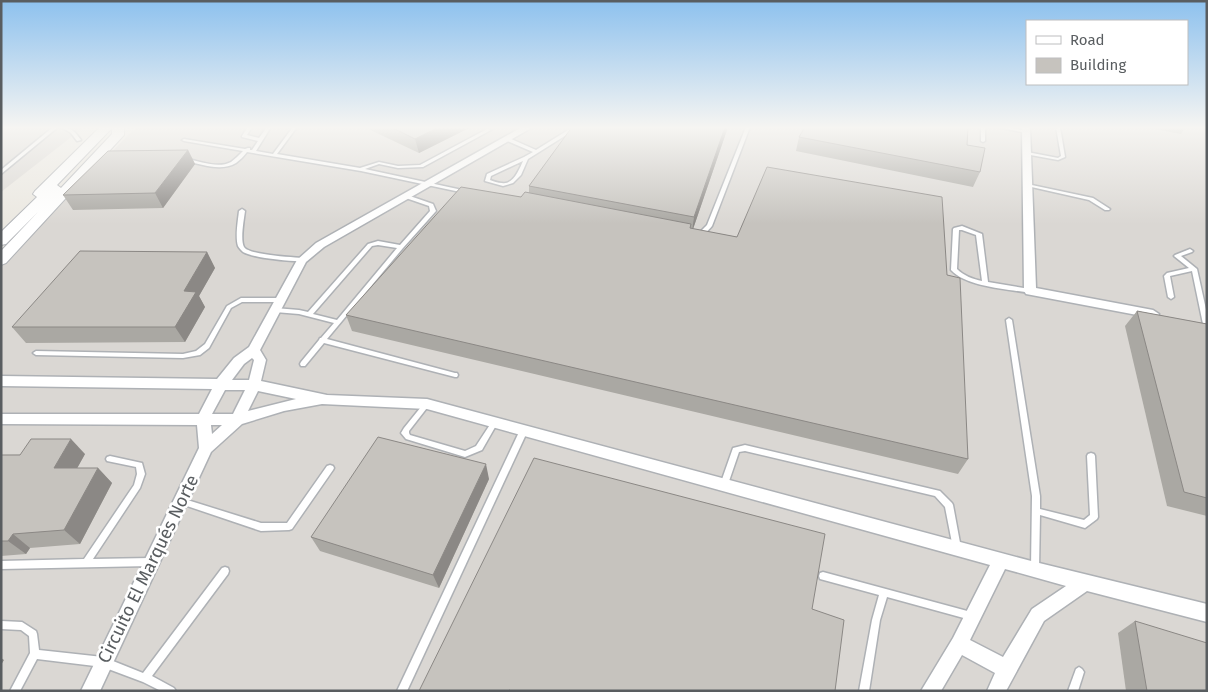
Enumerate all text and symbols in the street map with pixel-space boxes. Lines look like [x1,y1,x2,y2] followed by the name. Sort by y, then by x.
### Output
[1026,20,1188,85] legend
[1070,31,1105,49] text: Road
[1070,56,1126,74] text: Building
[93,471,203,667] street label: Circuito El Marqués Norte

